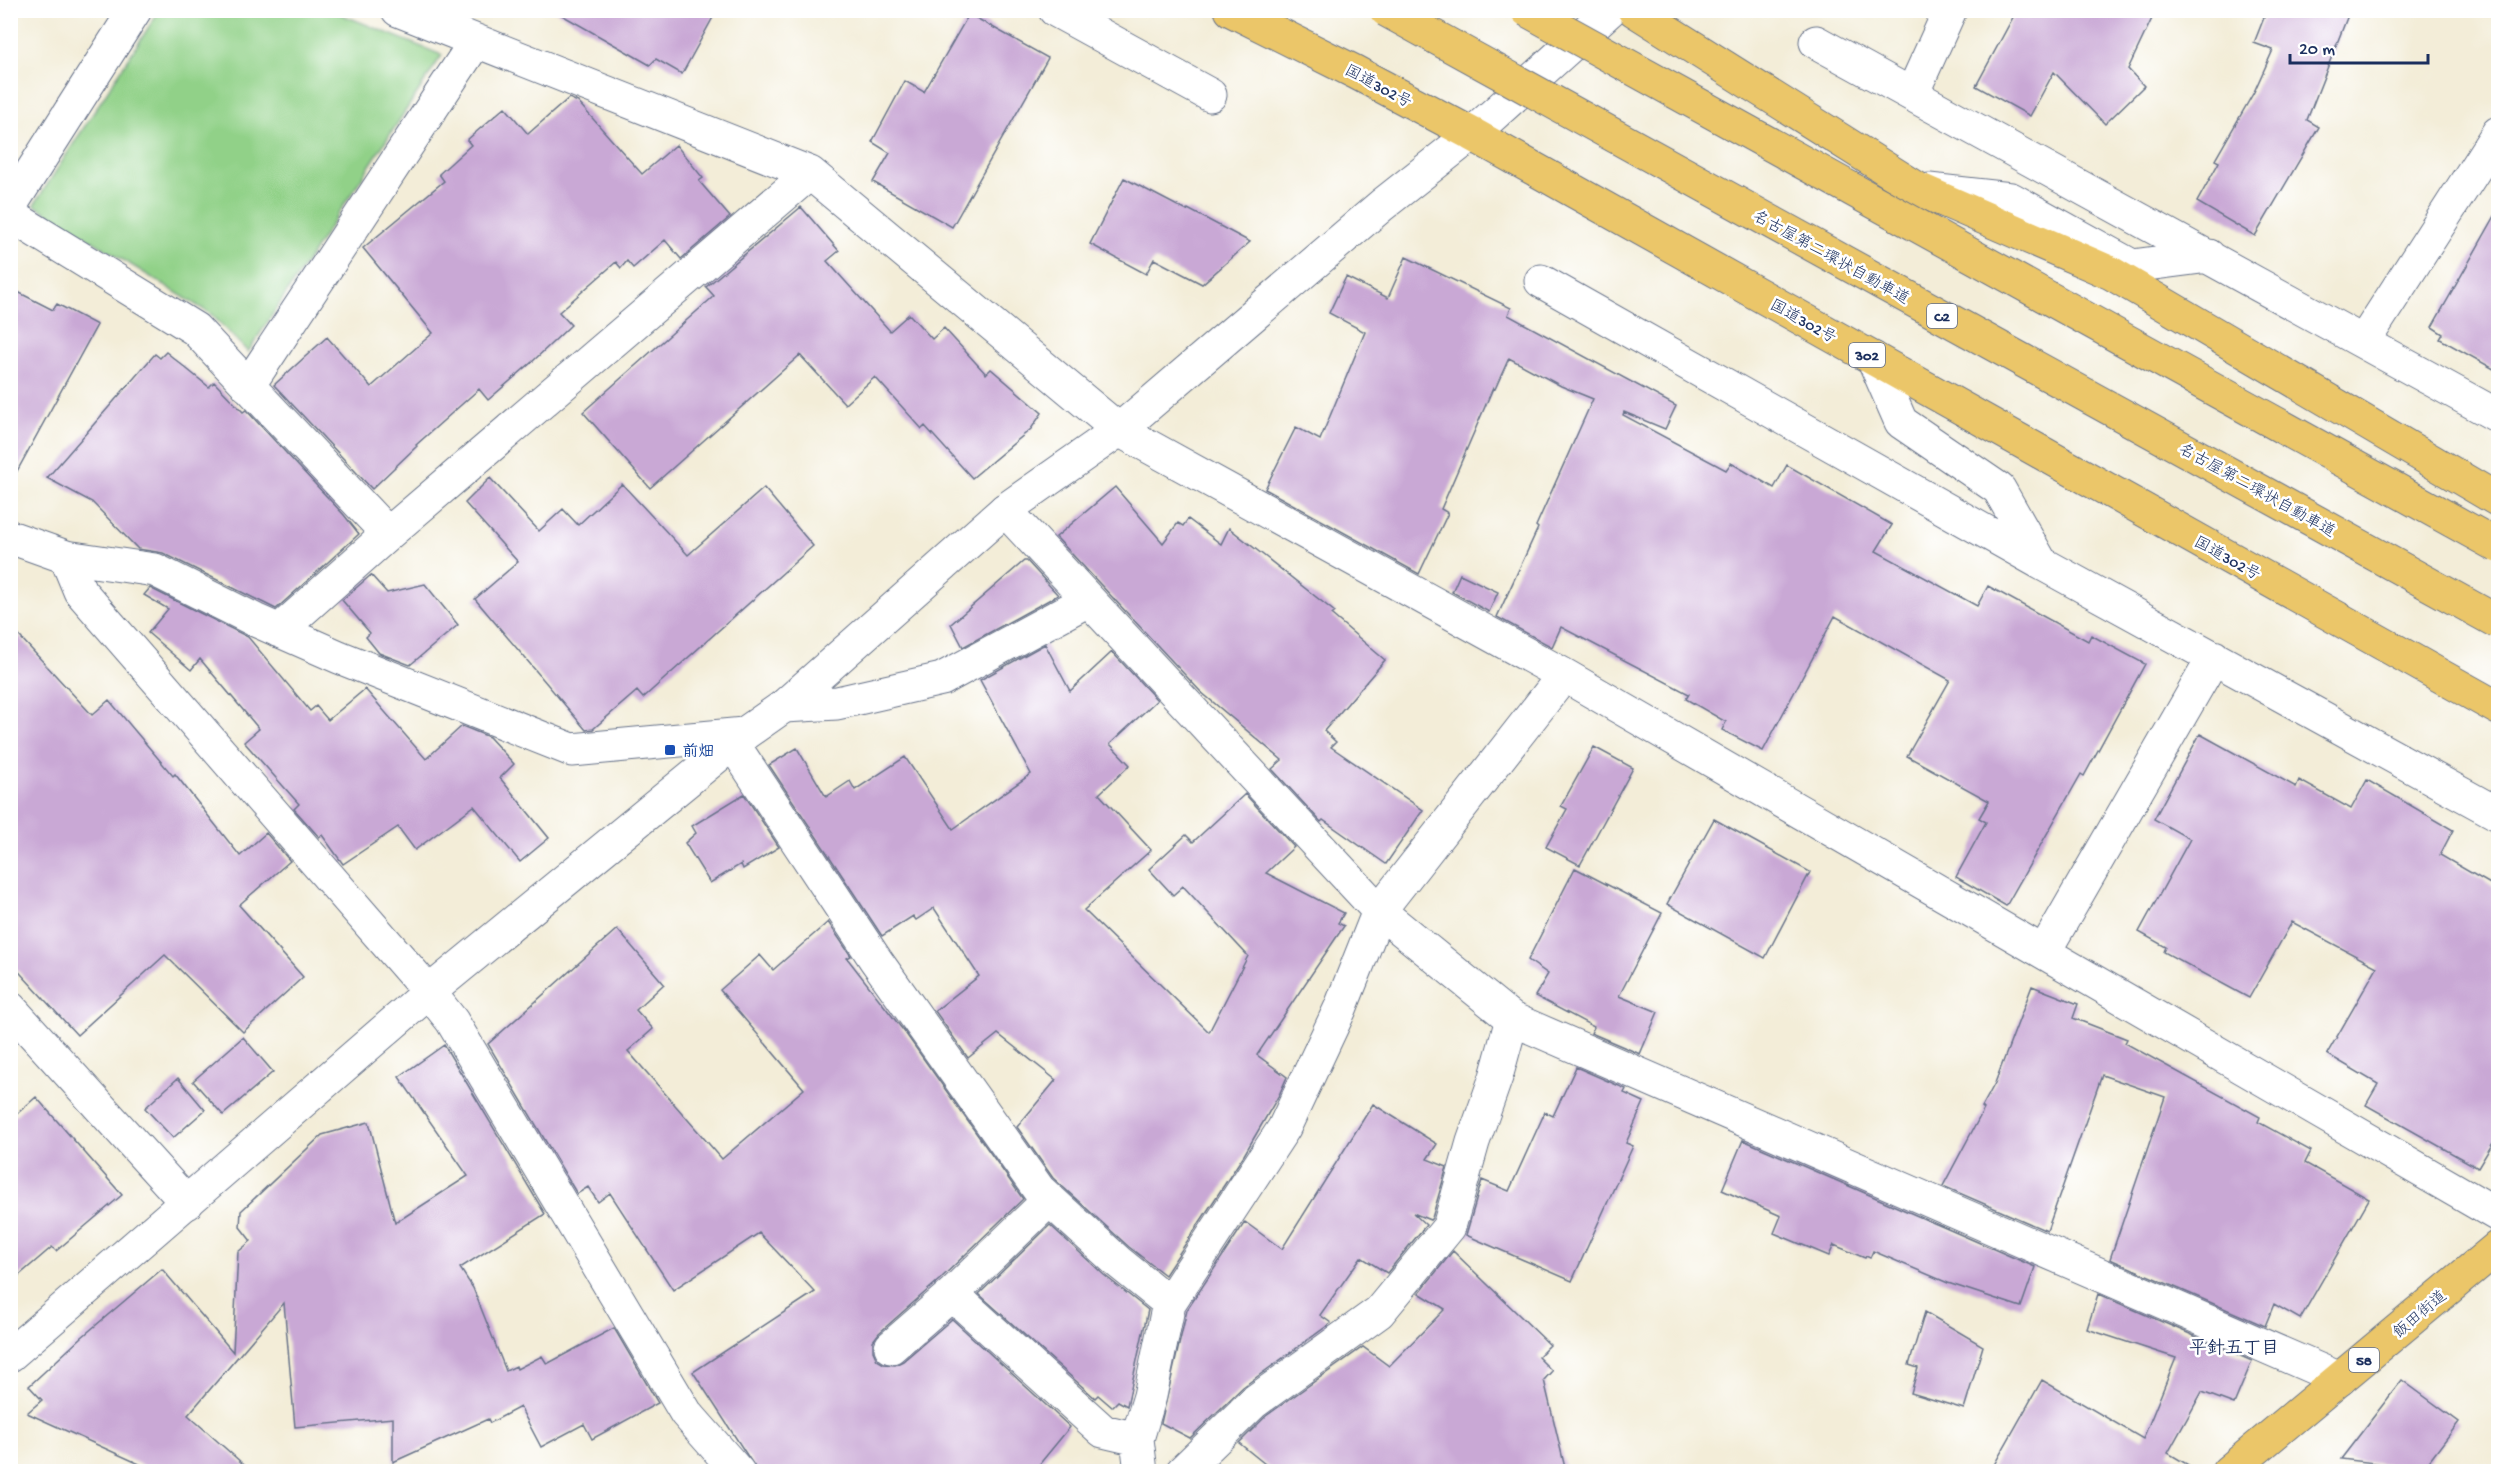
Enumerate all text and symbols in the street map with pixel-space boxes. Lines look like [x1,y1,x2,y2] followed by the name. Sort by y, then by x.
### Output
[2290,27,2428,65] scale bar
[2299,40,2335,61] text: 20 m
[1341,62,1415,114] street label: 国道302号
[1749,206,1913,310] street label: 名古屋第二環状自動車道
[1766,296,1839,349] street label: 国道302号
[1927,304,1957,328] road number: C2
[1849,343,1885,367] road number: 302
[2175,439,2339,543] street label: 名古屋第二環状自動車道
[2190,533,2263,586] street label: 国道302号
[682,742,714,763] place label: 前畑
[663,743,677,757] marker: 前畑
[2390,1287,2452,1344] street label: 飯田街道
[2189,1338,2279,1360] district label: 平針五丁目
[2349,1348,2379,1372] road number: 58

